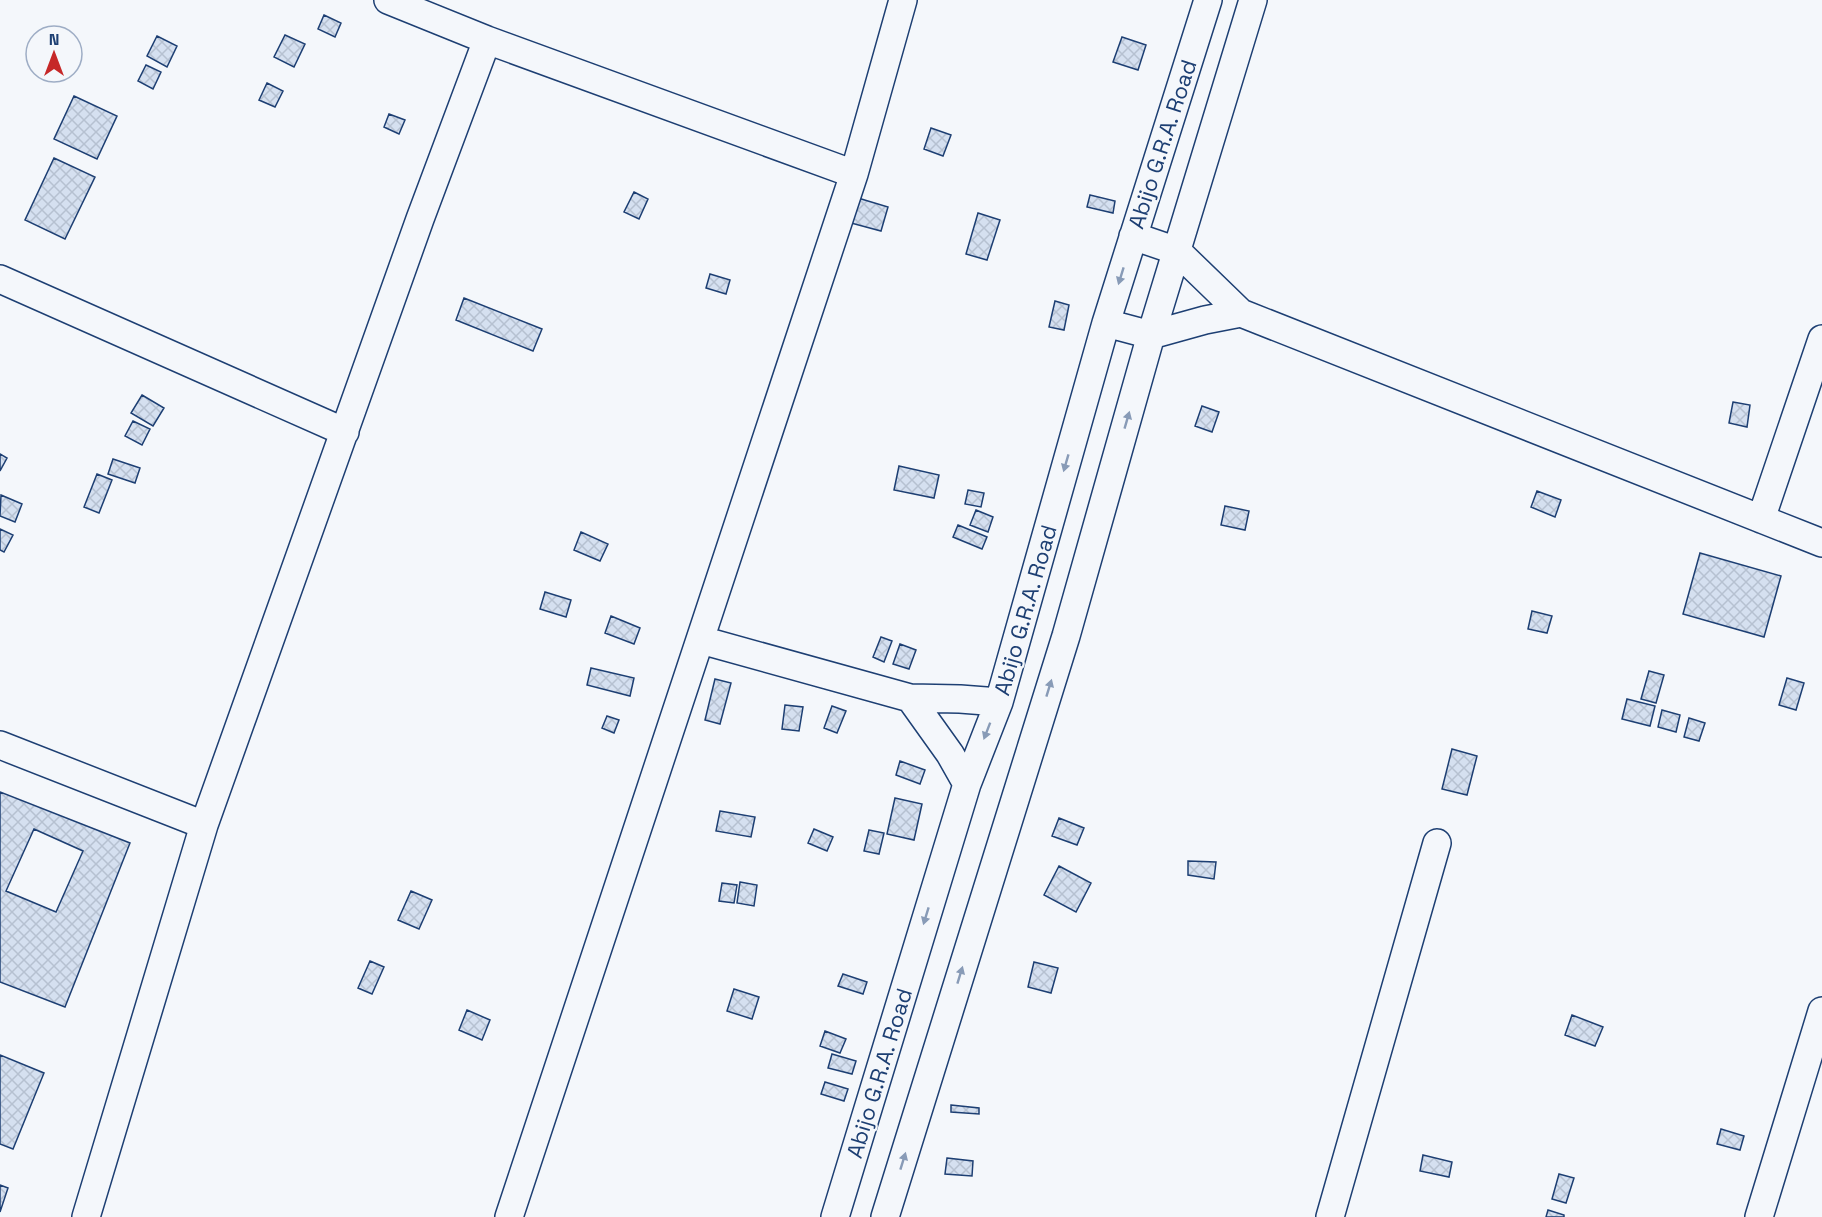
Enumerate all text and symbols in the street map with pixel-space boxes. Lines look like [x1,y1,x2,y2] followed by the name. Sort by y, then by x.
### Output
[24,24,84,84] north arrow
[49,29,59,50] text: N
[1121,56,1203,232] street label: Abijo G.R.A. Road
[1115,267,1125,285] one-way arrow
[1123,411,1132,429] one-way arrow
[1061,454,1070,472] one-way arrow
[987,522,1063,698] street label: Abijo G.R.A. Road
[1045,679,1055,697] one-way arrow
[982,722,991,740] one-way arrow
[921,907,930,925] one-way arrow
[956,966,966,984] one-way arrow
[840,985,918,1161] street label: Abijo G.R.A. Road
[898,1152,908,1170] one-way arrow

